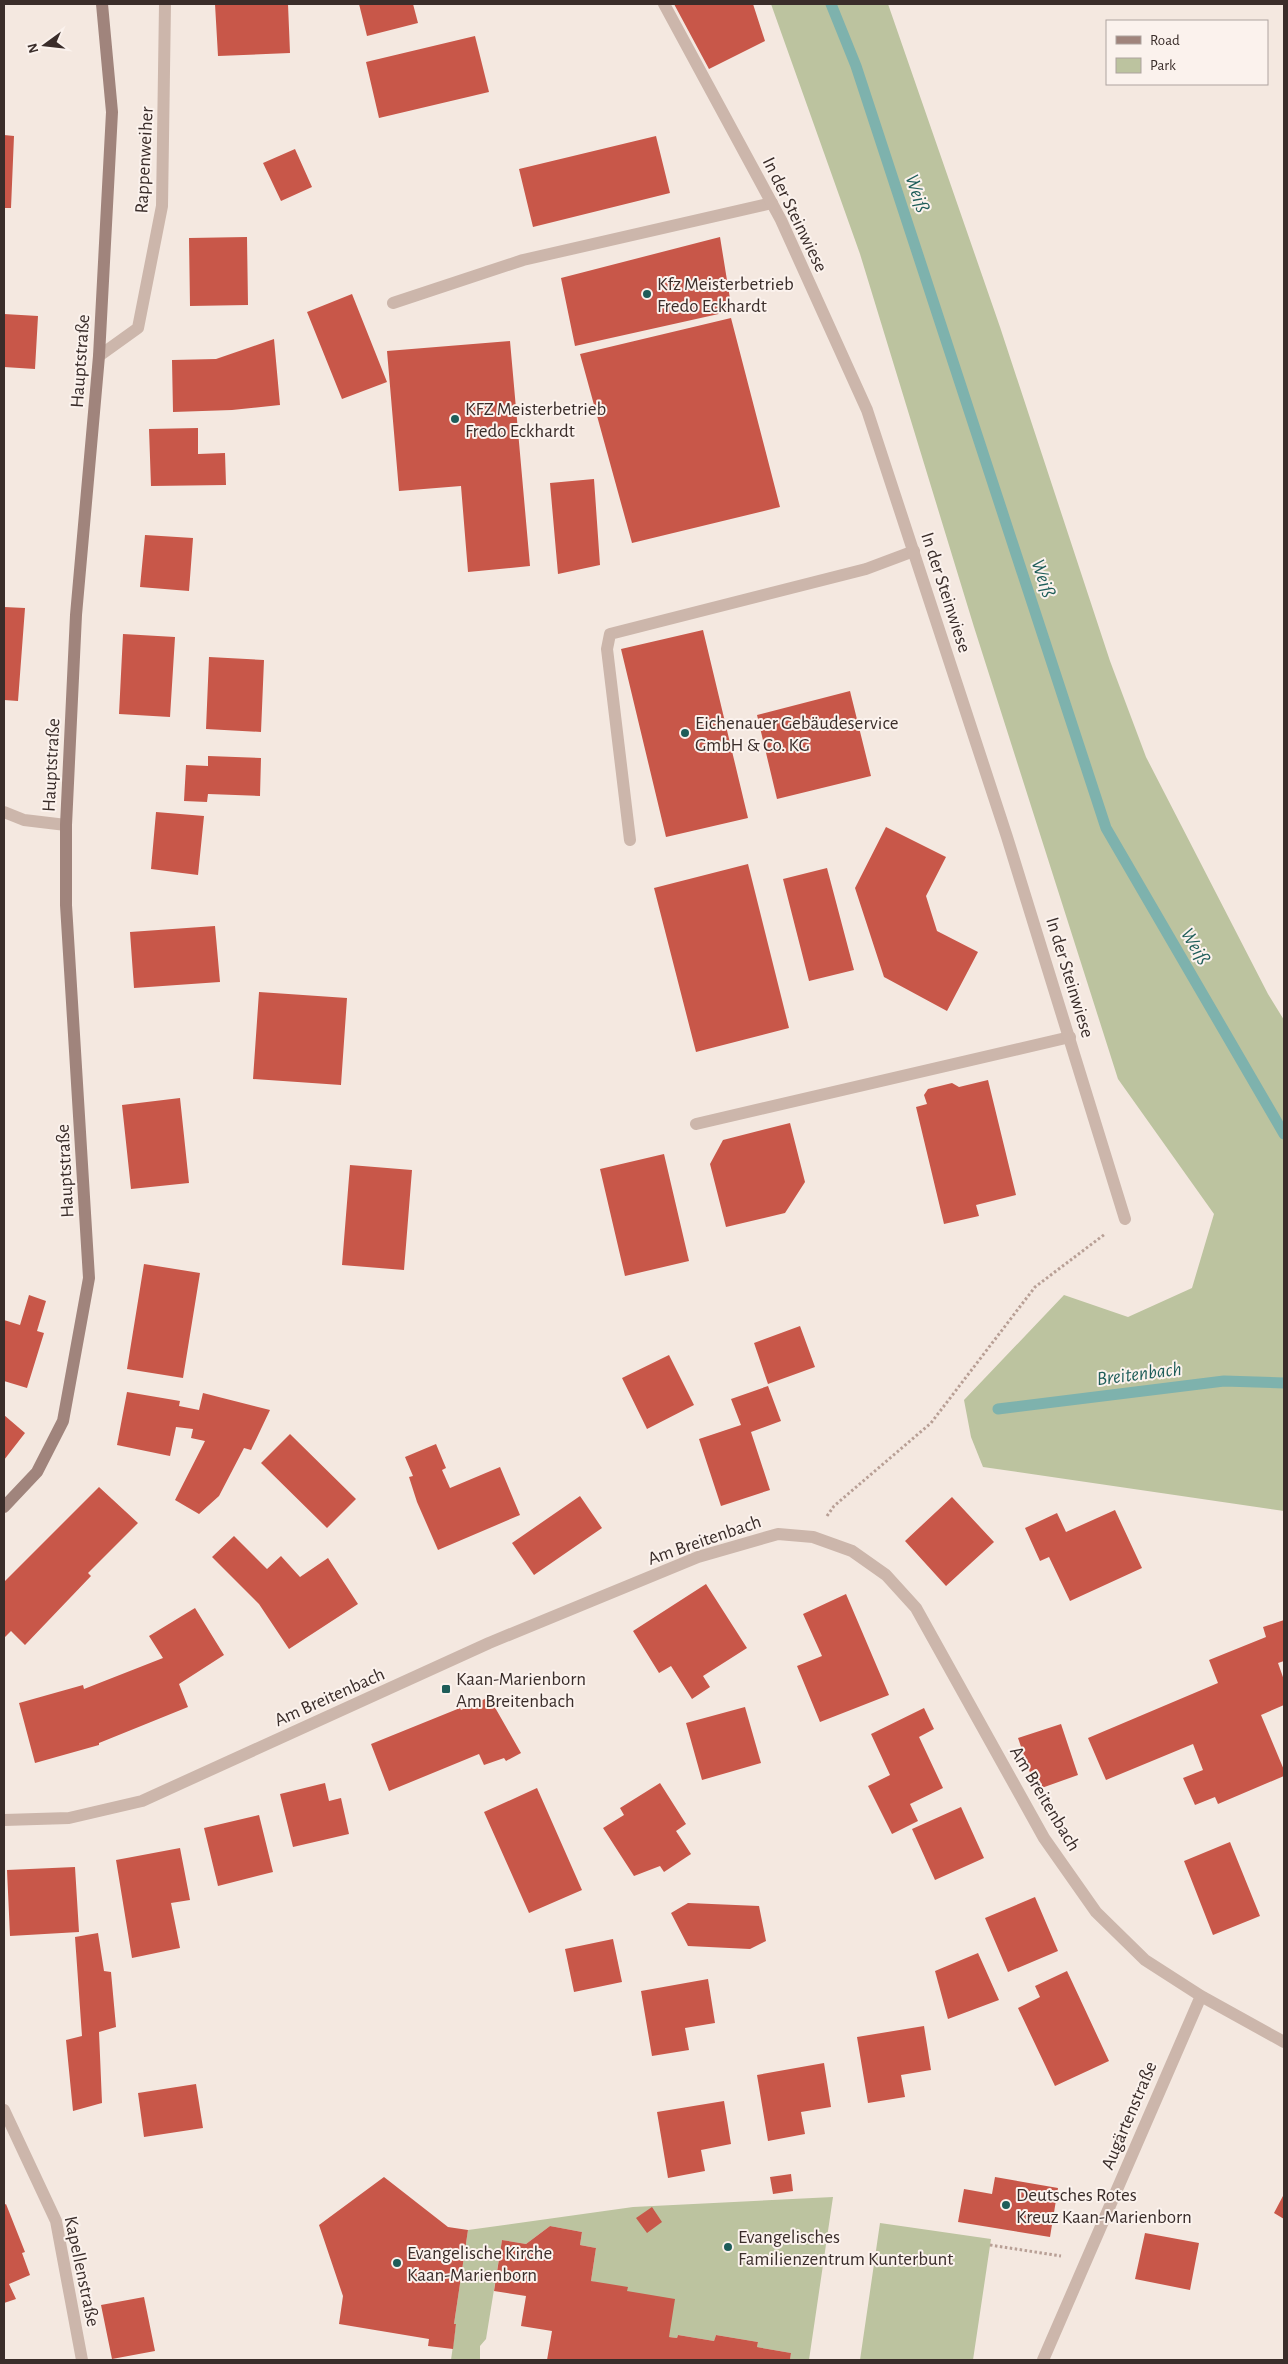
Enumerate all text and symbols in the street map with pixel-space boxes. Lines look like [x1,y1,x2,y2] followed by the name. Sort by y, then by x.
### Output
[20,20,70,70] north arrow
[1106,20,1268,85] legend
[1150,33,1180,48] text: Road
[25,42,41,55] text: N
[1150,58,1176,73] text: Park
[132,106,157,214] street label: Rappenweiher
[759,154,831,275] street label: In der Steinwiese
[902,172,933,215] water label: Weiß
[657,275,794,316] place label: Kfz Meisterbetrieb Fredo Eckhardt
[641,288,653,300] marker: Kfz Meisterbetrieb Fredo Eckhardt
[68,314,93,409] street label: Hauptstraße
[465,400,606,441] place label: KFZ Meisterbetrieb Fredo Eckhardt
[449,413,461,425] marker: KFZ Meisterbetrieb Fredo Eckhardt
[917,530,974,655] street label: In der Steinwiese
[1028,557,1059,600] water label: Weiß
[695,714,898,755] place label: Eichenauer Gebäudeservice GmbH & Co. KG
[40,718,63,812] street label: Hauptstraße
[679,727,691,739] marker: Eichenauer Gebäudeservice GmbH & Co. KG
[1042,915,1097,1040] street label: In der Steinwiese
[1177,925,1214,968] water label: Weiß
[54,1124,77,1218] street label: Hauptstraße
[1096,1359,1183,1389] water label: Breitenbach
[645,1512,764,1569] street label: Am Breitenbach
[272,1665,388,1730] street label: Am Breitenbach
[456,1670,586,1711] place label: Kaan-Marienborn Am Breitenbach
[440,1683,452,1695] marker: Kaan-Marienborn Am Breitenbach
[1006,1743,1083,1855] street label: Am Breitenbach
[1098,2059,1161,2172] street label: Augärtenstraße
[1016,2186,1192,2227] place label: Deutsches Rotes Kreuz Kaan-Marienborn
[1000,2199,1012,2211] marker: Deutsches Rotes Kreuz Kaan-Marienborn
[61,2214,103,2328] street label: Kapellenstraße
[738,2228,953,2269] place label: Evangelisches Familienzentrum Kunterbunt
[722,2241,734,2253] marker: Evangelisches Familienzentrum Kunterbunt
[407,2244,552,2285] place label: Evangelische Kirche Kaan-Marienborn
[391,2257,403,2269] marker: Evangelische Kirche Kaan-Marienborn

